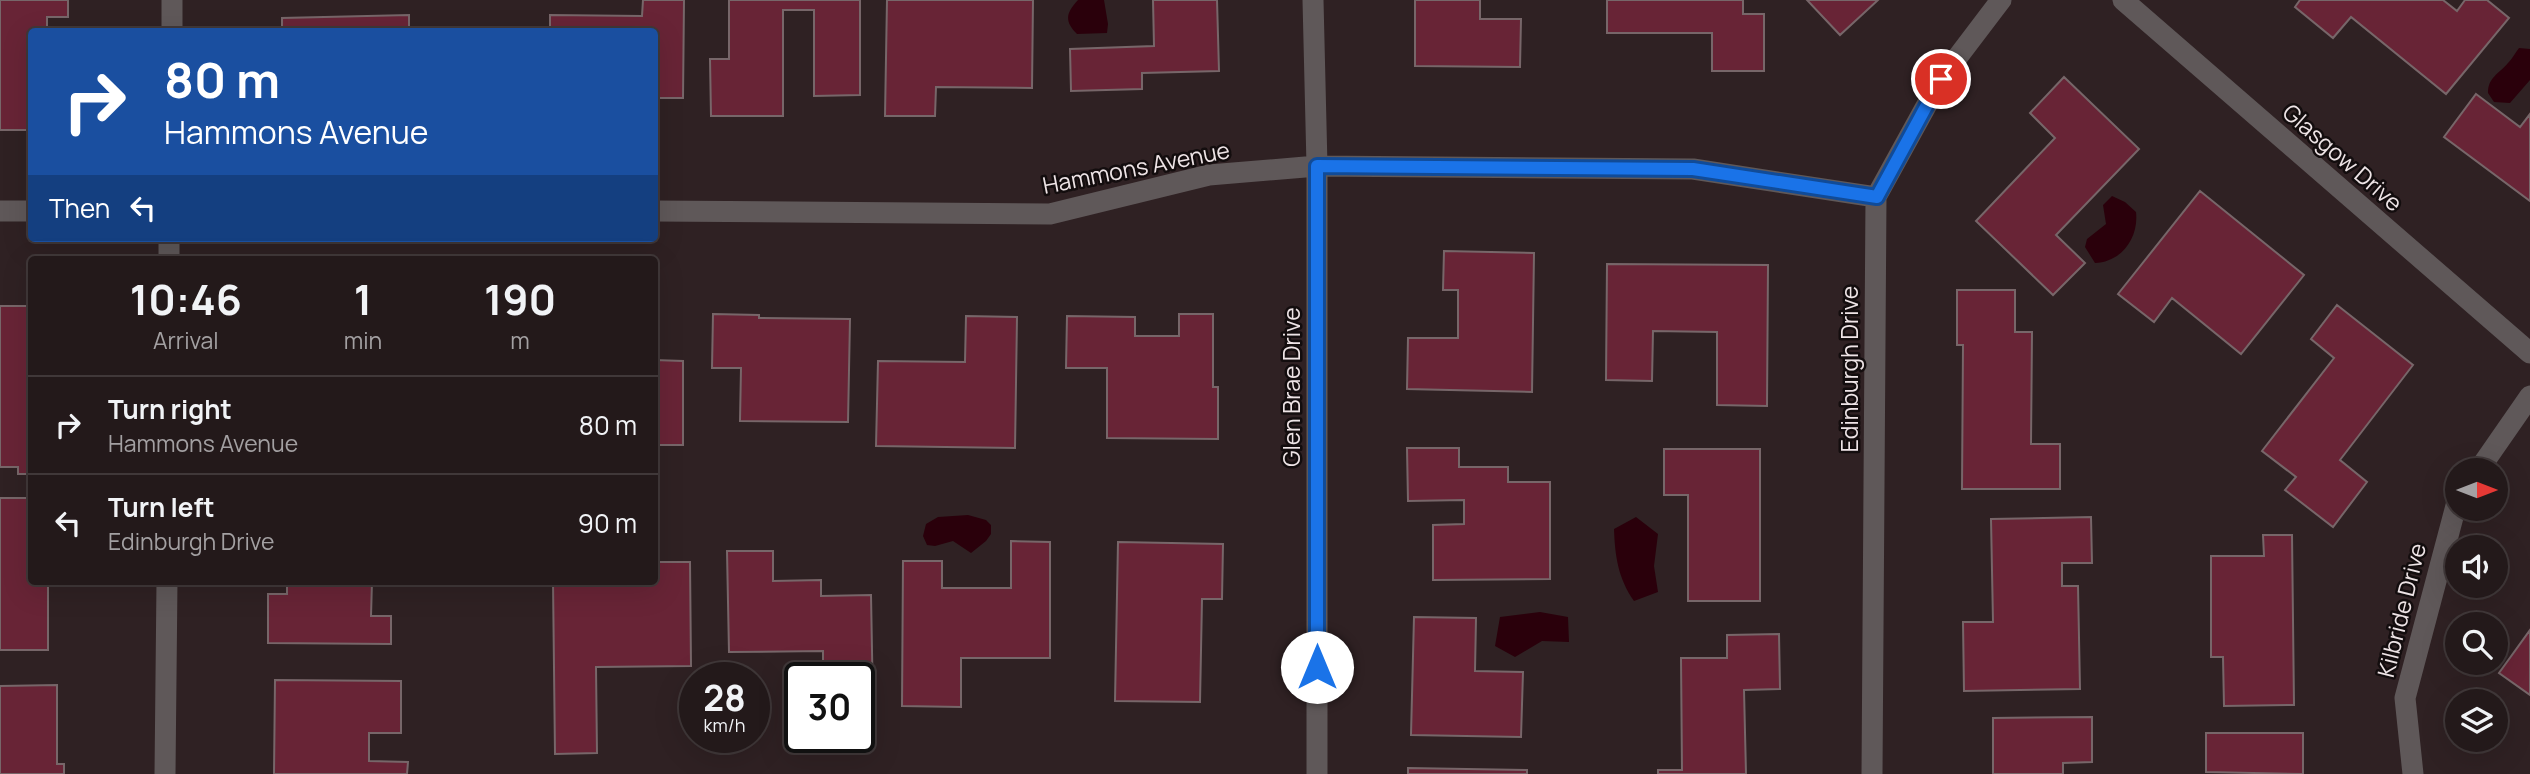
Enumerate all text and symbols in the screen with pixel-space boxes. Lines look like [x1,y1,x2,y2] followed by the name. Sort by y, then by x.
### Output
[164,46,280,113] text: 80 m
[1911,49,1971,109] pin
[49,56,140,147] icon: right
[1922,60,1960,98] icon: arrive
[2276,96,2410,218] street label: Glasgow Drive
[164,110,429,154] text: Hammons Avenue
[1040,133,1232,201] street label: Hammons Avenue
[124,189,162,227] icon: left
[49,190,110,226] text: Then
[130,270,242,328] text: 10:46
[354,270,372,328] text: 1
[484,270,556,328] text: 190
[1833,286,1865,452] street label: Edinburgh Drive
[1275,307,1307,467] street label: Glen Brae Drive
[153,324,219,356] text: Arrival
[344,324,382,356] text: min
[510,324,530,356] text: m
[108,391,232,427] text: Turn right
[49,406,87,444] icon: right
[579,407,637,443] text: 80 m
[108,427,298,459] text: Hammons Avenue
[2445,458,2508,522] north arrow
[2445,458,2508,752] map controls
[108,489,215,525] text: Turn left
[49,504,87,542] icon: left
[578,505,637,541] text: 90 m
[108,525,275,557] text: Edinburgh Drive
[2445,535,2508,598] button: sound
[2369,540,2433,680] street label: Kilbride Drive
[2445,612,2508,675] button: search
[1280,630,1354,704] position arrow
[784,662,875,753] speed limit sign: 30
[703,674,746,722] text: 28
[2445,689,2508,752] button: layers
[704,713,745,737] text: km/h

